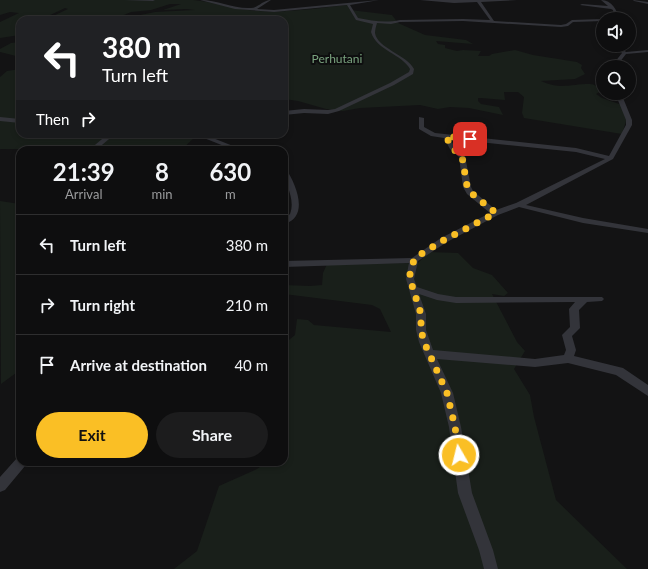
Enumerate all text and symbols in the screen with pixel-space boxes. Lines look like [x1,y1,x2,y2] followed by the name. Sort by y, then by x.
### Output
[596,12,636,100] map controls
[596,12,636,52] button: sound
[102,30,181,64] text: 380 m
[36,32,88,84] icon: left
[312,51,363,66] park label: Perhutani
[596,60,636,100] button: search
[102,64,168,86] text: Turn left
[77,108,99,130] icon: right
[36,110,69,128] text: Then
[453,122,487,156] pin
[459,128,481,150] icon: arrive
[53,157,115,186] text: 21:39
[155,157,169,186] text: 8
[209,157,251,186] text: 630
[65,186,102,202] text: Arrival
[152,186,173,202] text: min
[225,186,236,202] text: m
[36,234,58,256] icon: left
[70,236,126,254] text: Turn left
[226,236,268,254] text: 380 m
[36,294,58,316] icon: right
[70,296,135,314] text: Turn right
[226,296,268,314] text: 210 m
[36,354,58,376] icon: arrive
[70,356,207,374] text: Arrive at destination
[234,356,268,374] text: 40 m
[36,412,148,458] button: Exit
[156,412,268,458] button: Share
[438,434,480,476] position arrow

